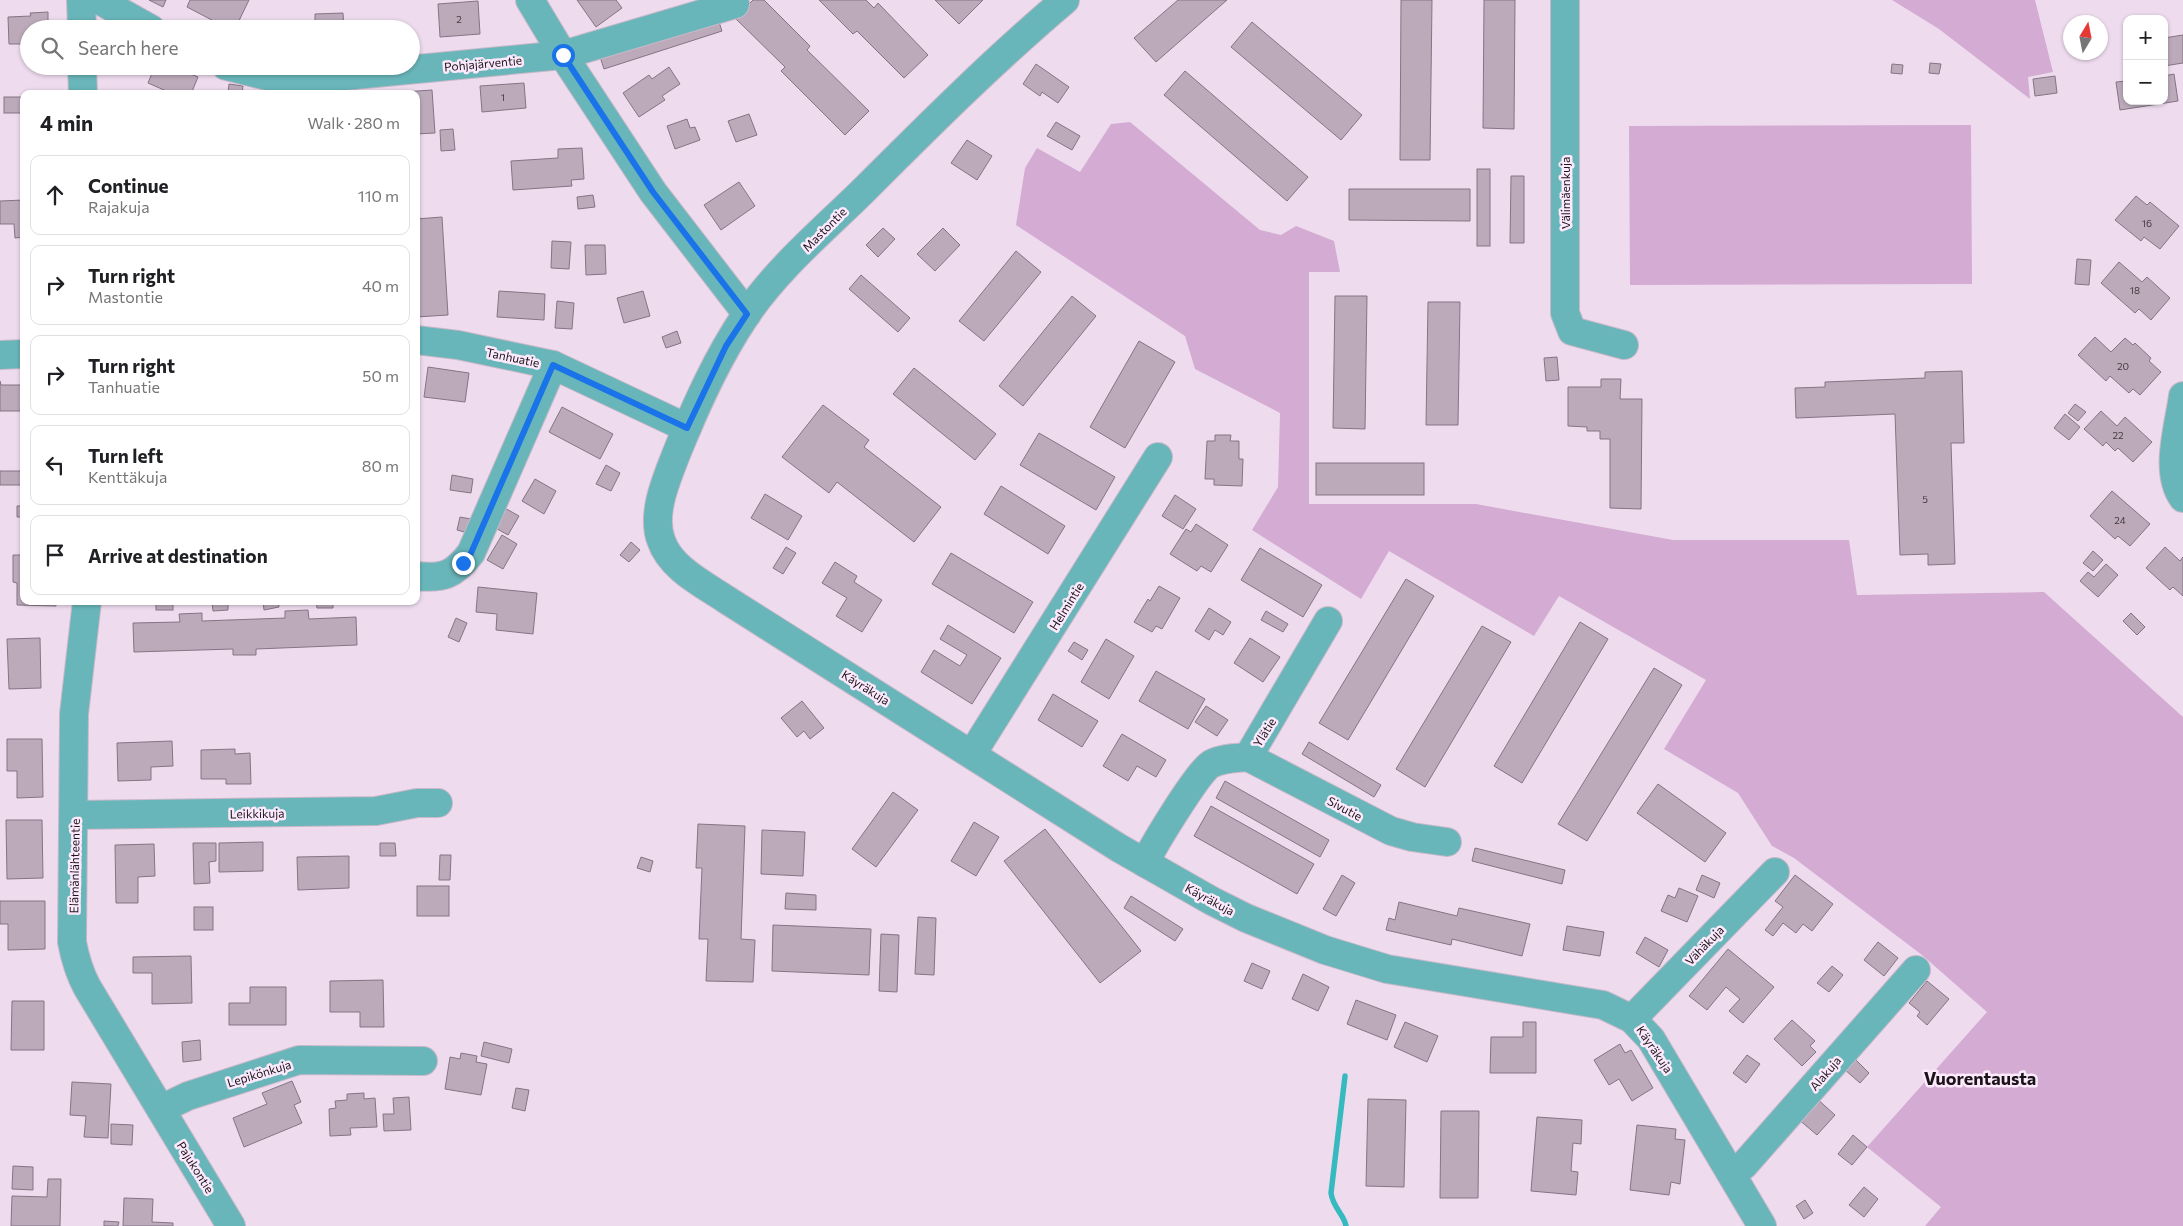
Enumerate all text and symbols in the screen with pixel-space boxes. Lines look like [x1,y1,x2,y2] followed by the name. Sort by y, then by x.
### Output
[456,13,462,25] house number: 2
[2063,15,2108,60] north arrow
[2123,15,2168,105] map controls
[2123,15,2168,60] button: +
[20,20,420,75] search box
[38,34,66,62] icon: search
[78,36,178,59] text: Search here
[552,44,575,67] route start
[443,53,523,73] street label: Pohjajärventie
[2123,60,2168,105] button: −
[501,91,505,103] house number: 1
[40,110,93,135] text: 4 min
[308,113,400,132] text: Walk · 280 m
[1558,157,1572,229] street label: Välimäenkuja
[88,174,168,197] text: Continue
[41,181,69,209] icon: ahead
[358,186,399,205] text: 110 m
[88,197,150,216] text: Rajakuja
[799,204,849,254] street label: Mastontie
[2142,217,2152,229] house number: 16
[88,264,175,287] text: Turn right
[41,271,69,299] icon: right
[362,276,399,295] text: 40 m
[2130,284,2140,296] house number: 18
[88,287,163,306] text: Mastontie
[485,345,541,369] street label: Tanhuatie
[88,354,175,377] text: Turn right
[2117,360,2129,372] house number: 20
[41,361,69,389] icon: right
[362,366,399,385] text: 50 m
[88,377,160,396] text: Tanhuatie
[2112,429,2124,441] house number: 22
[88,444,163,467] text: Turn left
[41,451,69,479] icon: left
[362,456,399,475] text: 80 m
[88,467,167,486] text: Kenttäkuja
[1922,493,1928,505] house number: 5
[2114,514,2126,526] house number: 24
[41,541,69,569] icon: arrive
[88,544,268,567] text: Arrive at destination
[452,552,475,575] route end
[1046,580,1086,632] street label: Helmintie
[839,667,893,707] street label: Käyräkuja
[1250,715,1278,749] street label: Ylätie
[1325,793,1365,823] street label: Sivutie
[229,806,285,820] street label: Leikkikuja
[66,818,82,914] street label: Elämänlähteentie
[1183,880,1237,918] street label: Käyräkuja
[1682,922,1726,968] street label: Vähäkuja
[1634,1023,1676,1075] street label: Käyräkuja
[1807,1053,1843,1093] street label: Alakuja
[225,1057,293,1089] street label: Lepikönkuja
[1924,1067,2036,1089] district label: Vuorentausta
[175,1139,217,1195] street label: Pajukontie

